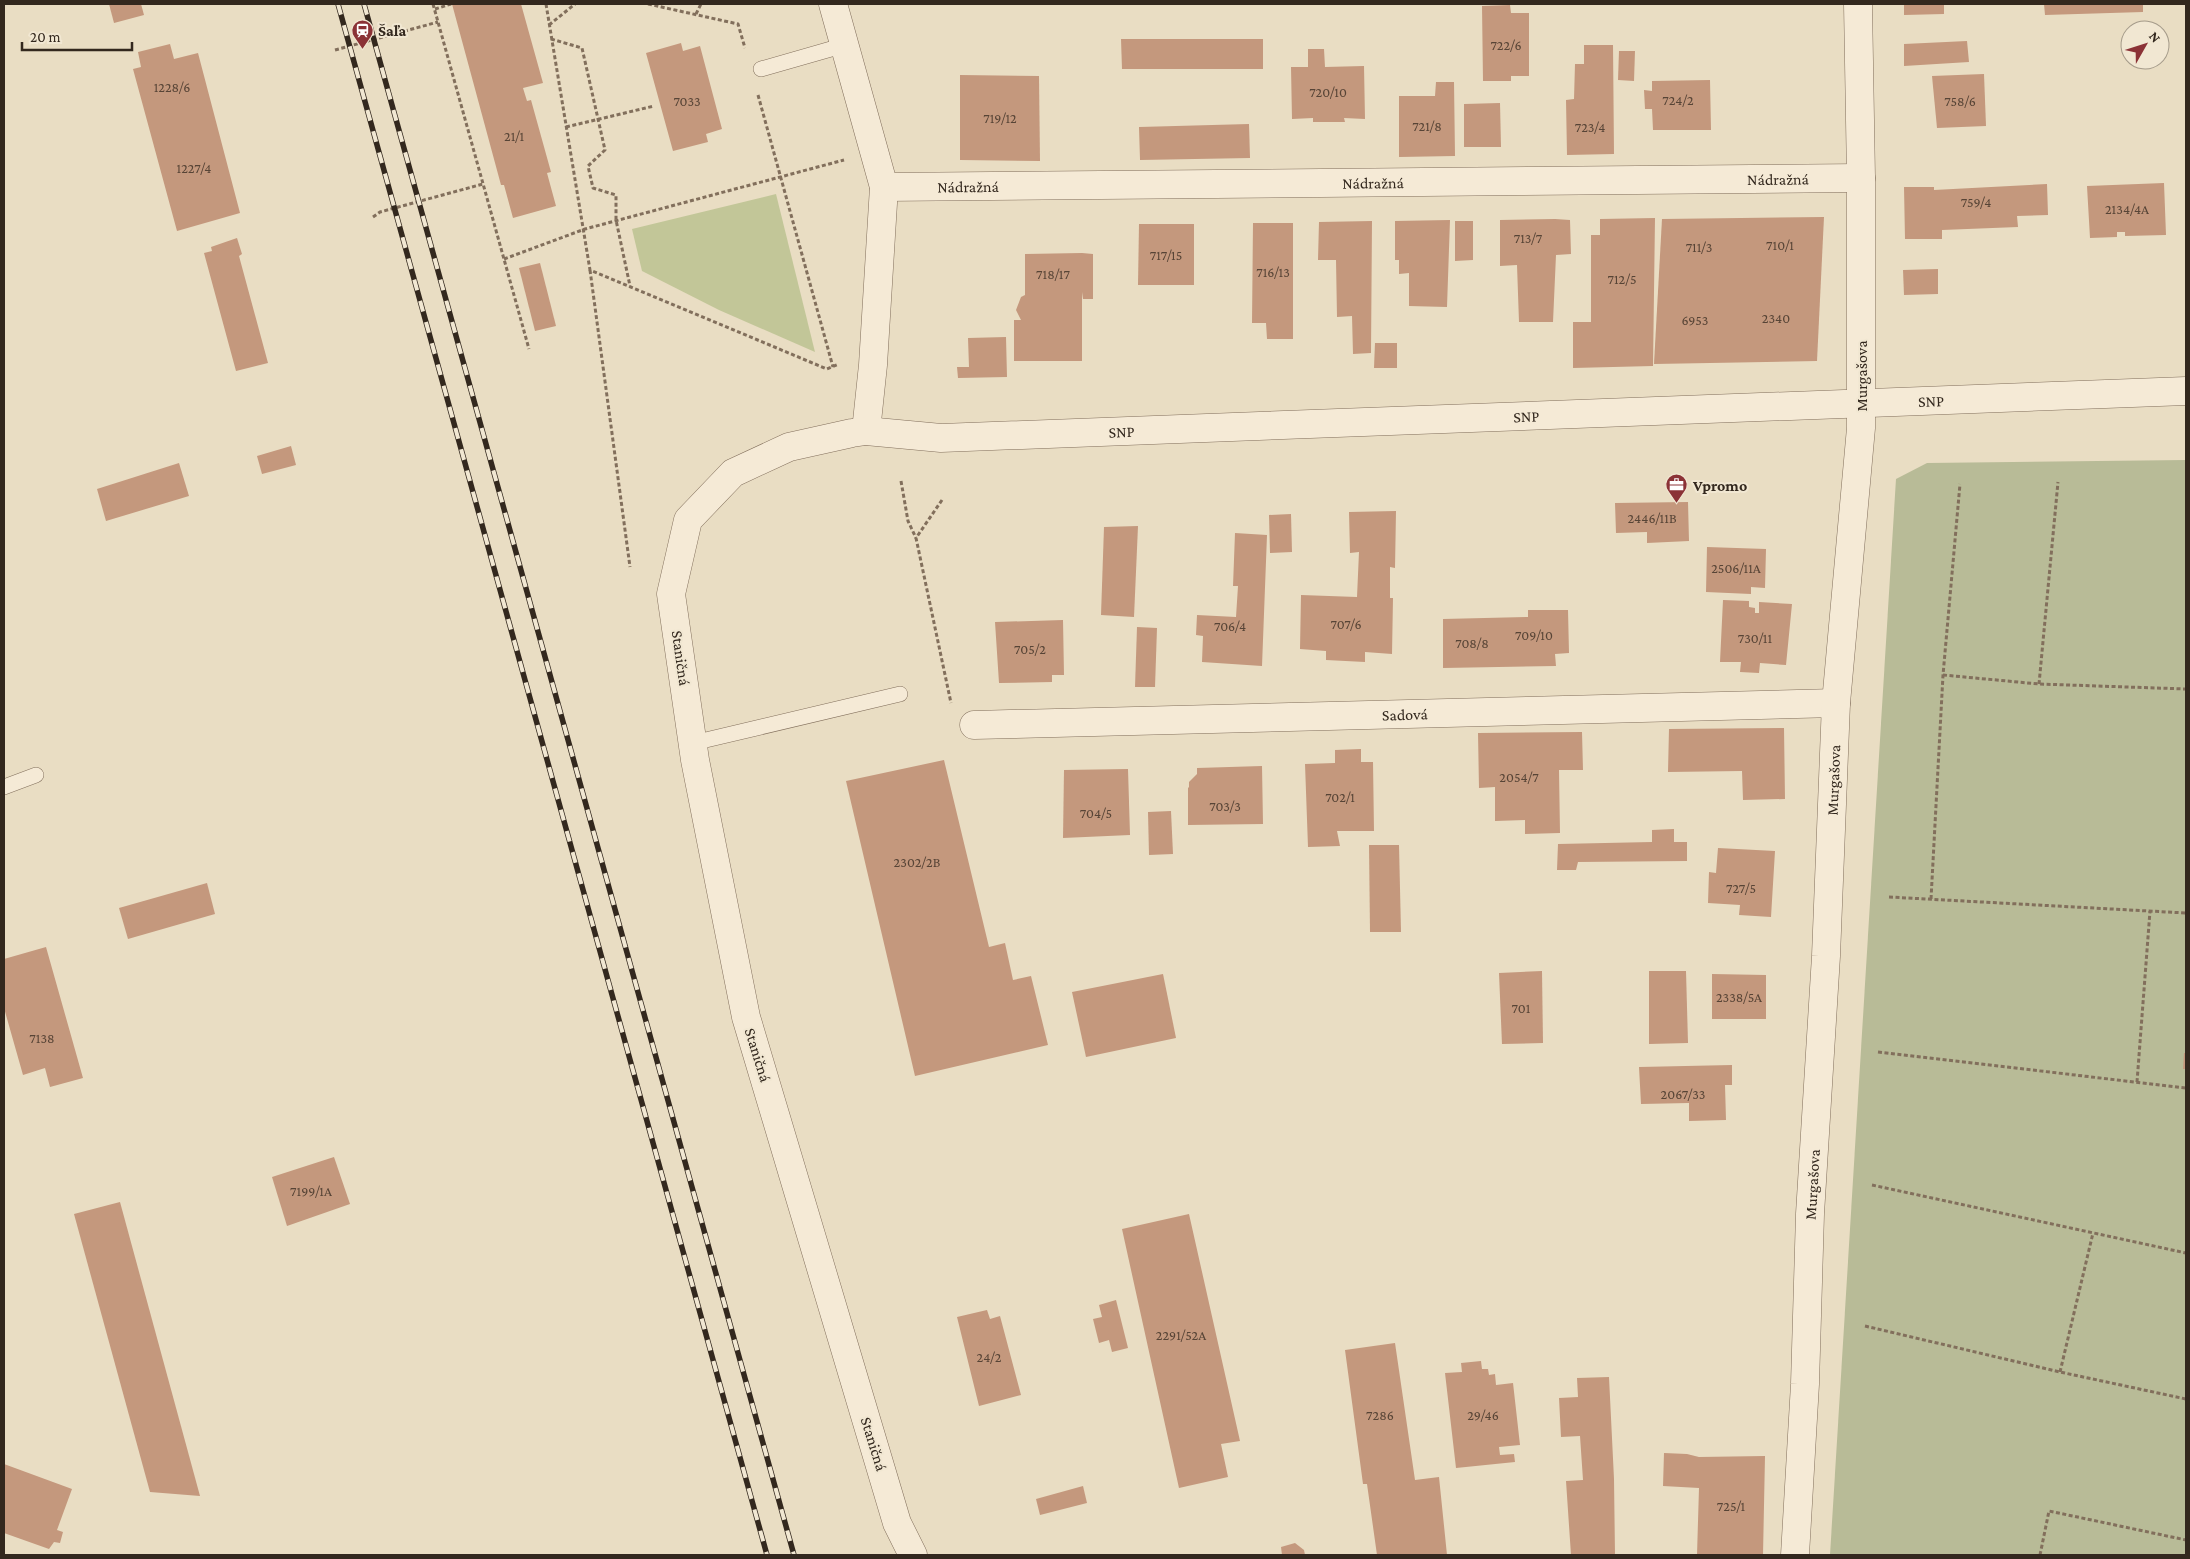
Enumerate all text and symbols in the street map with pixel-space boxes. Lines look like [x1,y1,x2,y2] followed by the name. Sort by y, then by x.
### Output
[350,18,374,49] station icon: Šaľa
[22,20,132,52] scale bar
[2120,20,2170,70] north arrow
[378,22,406,39] place label: Šaľa
[2146,28,2165,46] text: N
[30,29,61,45] text: 20 m
[1490,37,1522,53] house number: 722/6
[154,79,190,95] house number: 1228/6
[1309,84,1347,100] house number: 720/10
[1662,92,1694,108] house number: 724/2
[673,93,701,109] house number: 7033
[1944,93,1976,109] house number: 758/6
[983,110,1017,126] house number: 719/12
[1412,118,1442,134] house number: 721/8
[1575,119,1605,135] house number: 723/4
[504,128,524,144] house number: 21/1
[177,160,211,176] house number: 1227/4
[1747,170,1810,188] street label: Nádražná
[1342,174,1405,191] street label: Nádražná
[937,177,1000,195] street label: Nádražná
[1961,194,1991,210] house number: 759/4
[2105,201,2149,217] house number: 2134/4A
[1514,230,1543,246] house number: 713/7
[1766,237,1794,253] house number: 710/1
[1686,239,1712,255] house number: 711/3
[1150,247,1182,263] house number: 717/15
[1256,264,1290,280] house number: 716/13
[1036,266,1070,282] house number: 718/17
[1607,271,1637,287] house number: 712/5
[1762,310,1790,326] house number: 2340
[1682,312,1708,328] house number: 6953
[1853,340,1871,412] street label: Murgašova
[1918,392,1944,410] street label: SNP
[1513,407,1540,425] street label: SNP
[1108,422,1135,440] street label: SNP
[1665,473,1689,504] office icon: Vpromo
[1692,477,1747,494] place label: Vpromo
[1627,510,1677,526] house number: 2446/11B
[1711,560,1761,576] house number: 2506/11A
[1330,616,1362,632] house number: 707/6
[1214,618,1246,634] house number: 706/4
[1515,627,1553,643] house number: 709/10
[669,629,693,687] street label: Staničná
[1738,630,1772,646] house number: 730/11
[1455,635,1489,651] house number: 708/8
[1014,641,1046,657] house number: 705/2
[1382,705,1429,723] street label: Sadová
[1823,744,1843,816] street label: Murgašova
[1499,769,1539,785] house number: 2054/7
[1325,789,1355,805] house number: 702/1
[1209,798,1241,814] house number: 703/3
[1080,805,1112,821] house number: 704/5
[894,854,941,870] house number: 2302/2B
[1726,880,1756,896] house number: 727/5
[1716,989,1762,1005] house number: 2338/5A
[1512,1000,1531,1016] house number: 701
[742,1026,774,1085] street label: Staničná
[29,1030,55,1046] house number: 7138
[1661,1086,1705,1102] house number: 2067/33
[1801,1148,1823,1220] street label: Murgašova
[290,1183,332,1199] house number: 7199/1A
[1156,1327,1206,1343] house number: 2291/52A
[976,1349,1002,1365] house number: 24/2
[1366,1407,1394,1423] house number: 7286
[1467,1407,1499,1423] house number: 29/46
[858,1415,890,1474] street label: Staničná
[1717,1498,1746,1514] house number: 725/1

